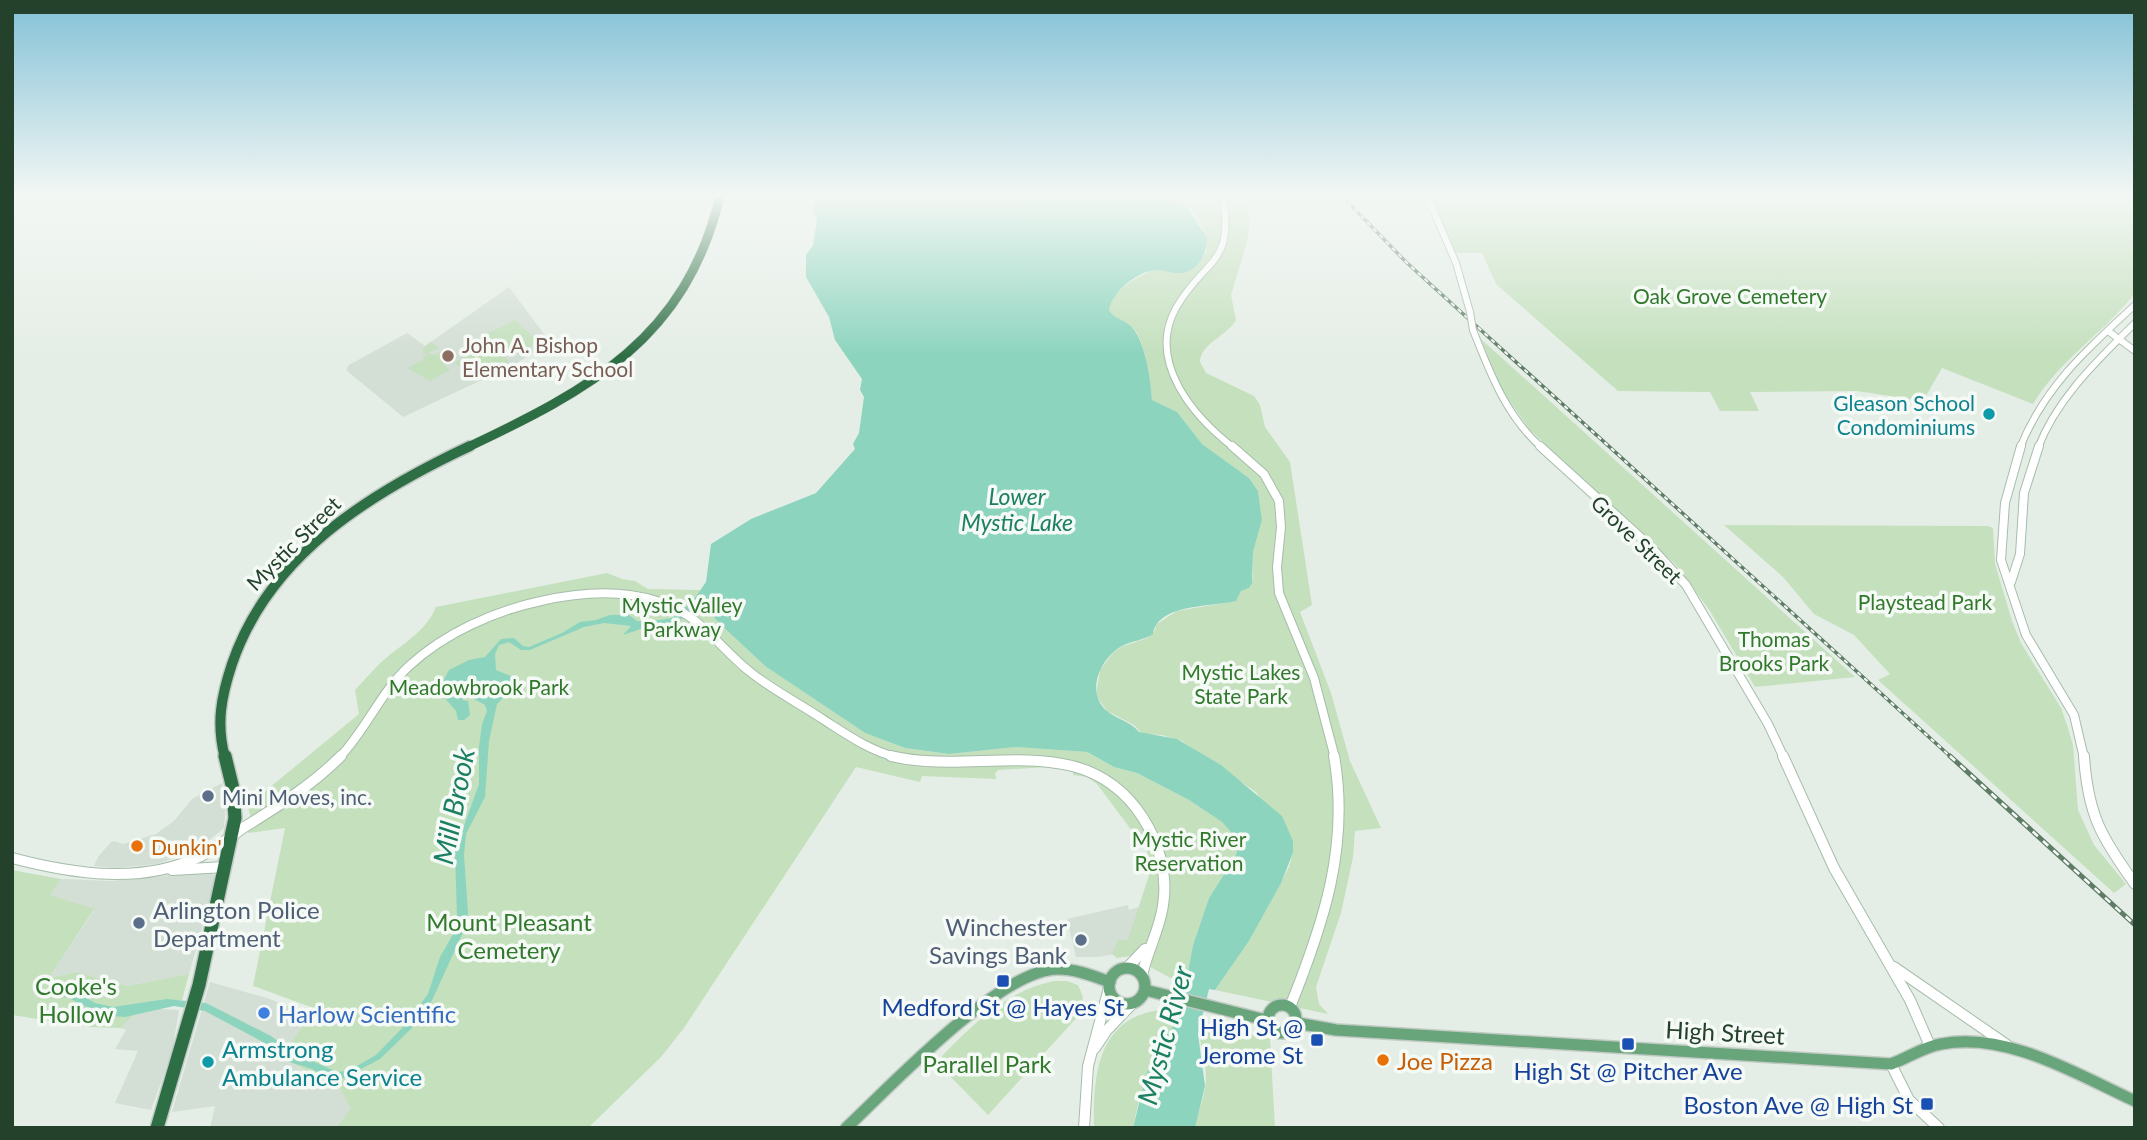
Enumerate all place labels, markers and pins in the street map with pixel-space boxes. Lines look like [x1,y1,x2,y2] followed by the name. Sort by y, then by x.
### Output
[462,332,633,381] place label: John A. Bishop Elementary School
[440,348,456,364] marker: John A. Bishop Elementary School
[1833,390,1975,439] place label: Gleason School Condominiums
[1981,406,1997,422] marker: Gleason School Condominiums
[222,784,372,809] place label: Mini Moves, inc.
[200,788,216,804] marker: Mini Moves, inc.
[151,834,222,859] place label: Dunkin'
[129,838,145,854] marker: Dunkin'
[153,895,320,952] place label: Arlington Police Department
[929,912,1068,969] place label: Winchester Savings Bank
[131,915,147,931] marker: Arlington Police Department
[1073,932,1089,948] marker: Winchester Savings Bank
[995,973,1011,989] marker: Medford St @ Hayes St
[882,992,1125,1021] place label: Medford St @ Hayes St
[278,999,456,1028] place label: Harlow Scientific
[256,1005,272,1021] marker: Harlow Scientific
[1199,1012,1303,1069] place label: High St @ Jerome St
[1309,1032,1325,1048] marker: High St @ Jerome St
[222,1034,422,1091] place label: Armstrong Ambulance Service
[1620,1036,1636,1052] marker: High St @ Pitcher Ave
[1397,1046,1493,1075] place label: Joe Pizza
[1375,1052,1391,1068] marker: Joe Pizza
[200,1054,216,1070] marker: Armstrong Ambulance Service
[1513,1056,1743,1085] place label: High St @ Pitcher Ave
[1683,1090,1913,1119] place label: Boston Ave @ High St
[1919,1096,1935,1112] marker: Boston Ave @ High St

